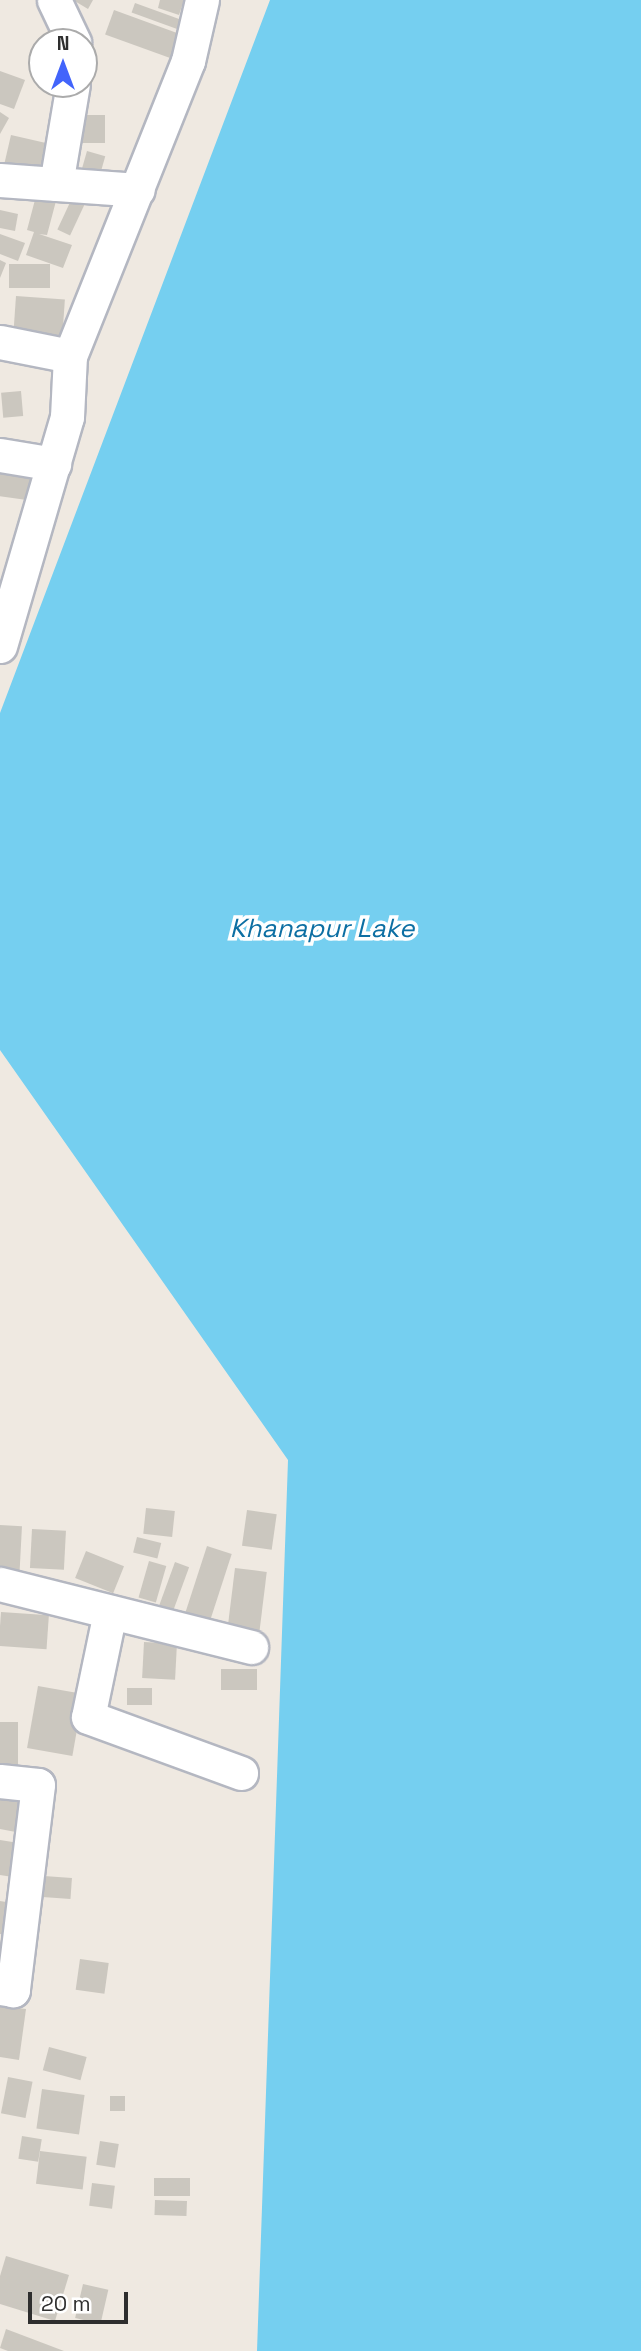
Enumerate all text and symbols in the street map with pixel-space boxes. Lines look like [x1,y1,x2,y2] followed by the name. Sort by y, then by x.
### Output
[28,28,98,98] north arrow
[57,31,69,56] text: N
[230,913,414,945] water label: Khanapur Lake
[32,2278,131,2322] scale bar
[41,2290,91,2317] text: 20 m

